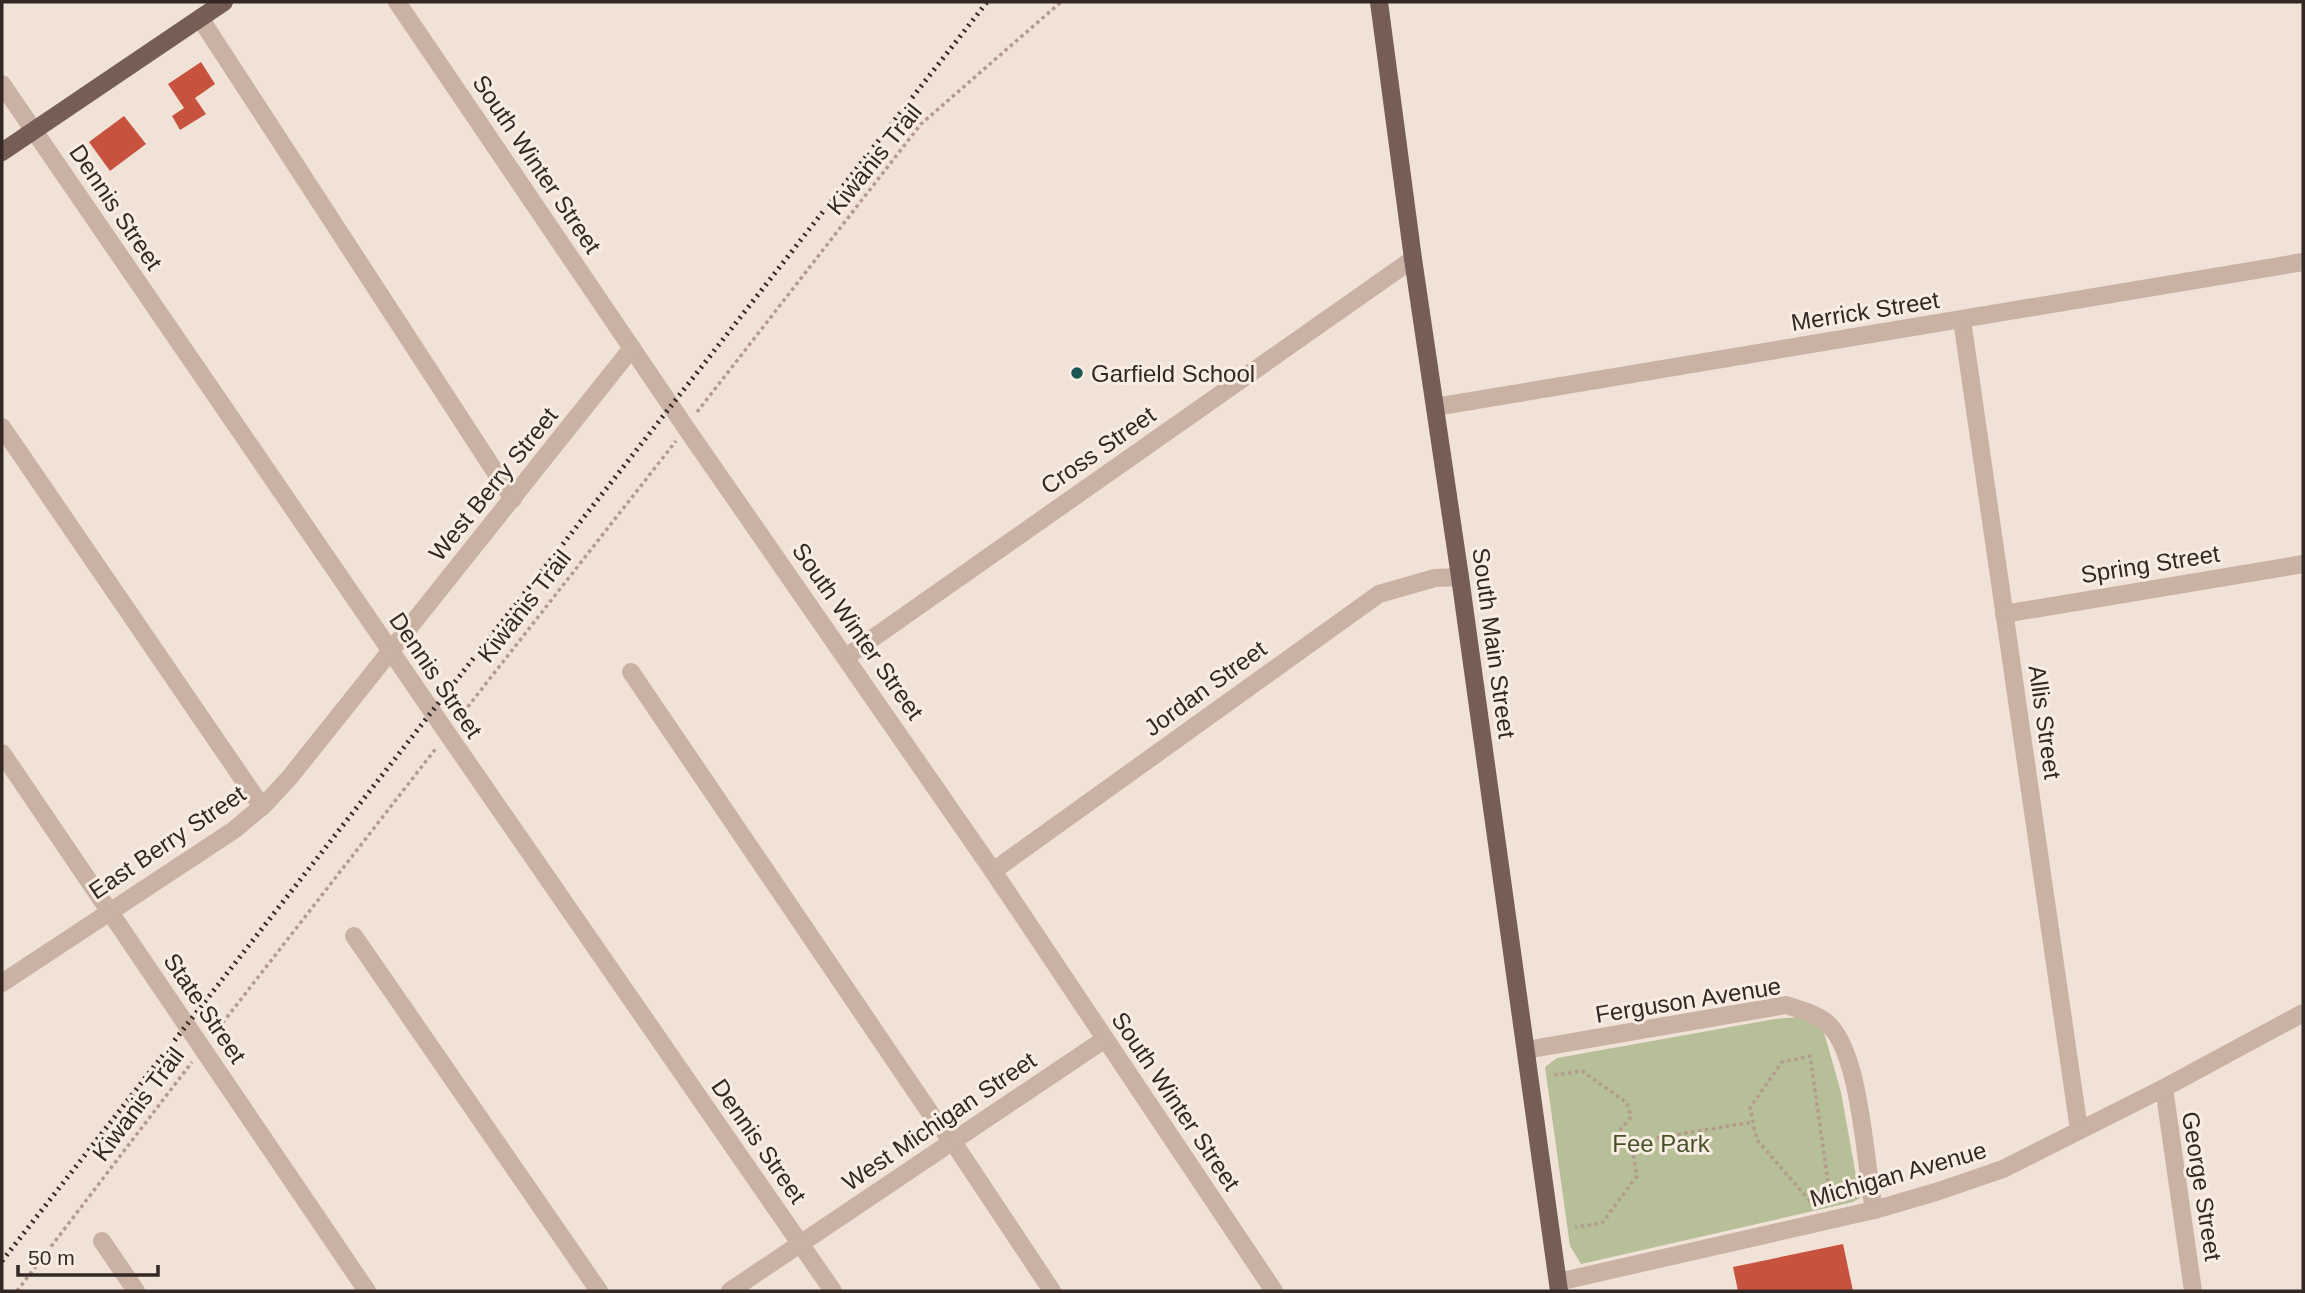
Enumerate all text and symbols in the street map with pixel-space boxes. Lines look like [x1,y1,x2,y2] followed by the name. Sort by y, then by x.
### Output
[467,70,607,259] street label: South Winter Street
[821,98,927,220] street label: Kiwanis Trail
[64,139,168,275] street label: Dennis Street
[1789,286,1941,336] street label: Merrick Street
[1091,360,1255,387] place label: Garfield School
[1069,365,1085,381] marker: Garfield School
[1036,401,1161,499] street label: Cross Street
[423,402,563,566] street label: West Berry Street
[787,537,929,725] street label: South Winter Street
[2079,540,2222,588] street label: Spring Street
[472,545,576,667] street label: Kiwanis Trail
[1467,546,1521,740] street label: South Main Street
[384,607,488,743] street label: Dennis Street
[1139,635,1271,741] street label: Jordan Street
[2024,663,2066,781] street label: Allis Street
[84,780,251,904] street label: East Berry Street
[158,948,252,1068] street label: State Street
[1593,972,1783,1028] street label: Ferguson Avenue
[1106,1007,1246,1196] street label: South Winter Street
[87,1042,189,1166] street label: Kiwanis Trail
[837,1046,1041,1196] street label: West Michigan Street
[706,1074,812,1209] street label: Dennis Street
[2177,1109,2227,1263] street label: George Street
[1612,1130,1711,1157] park label: Fee Park
[1807,1136,1989,1212] street label: Michigan Avenue
[18,1234,158,1278] scale bar
[28,1246,75,1269] text: 50 m

